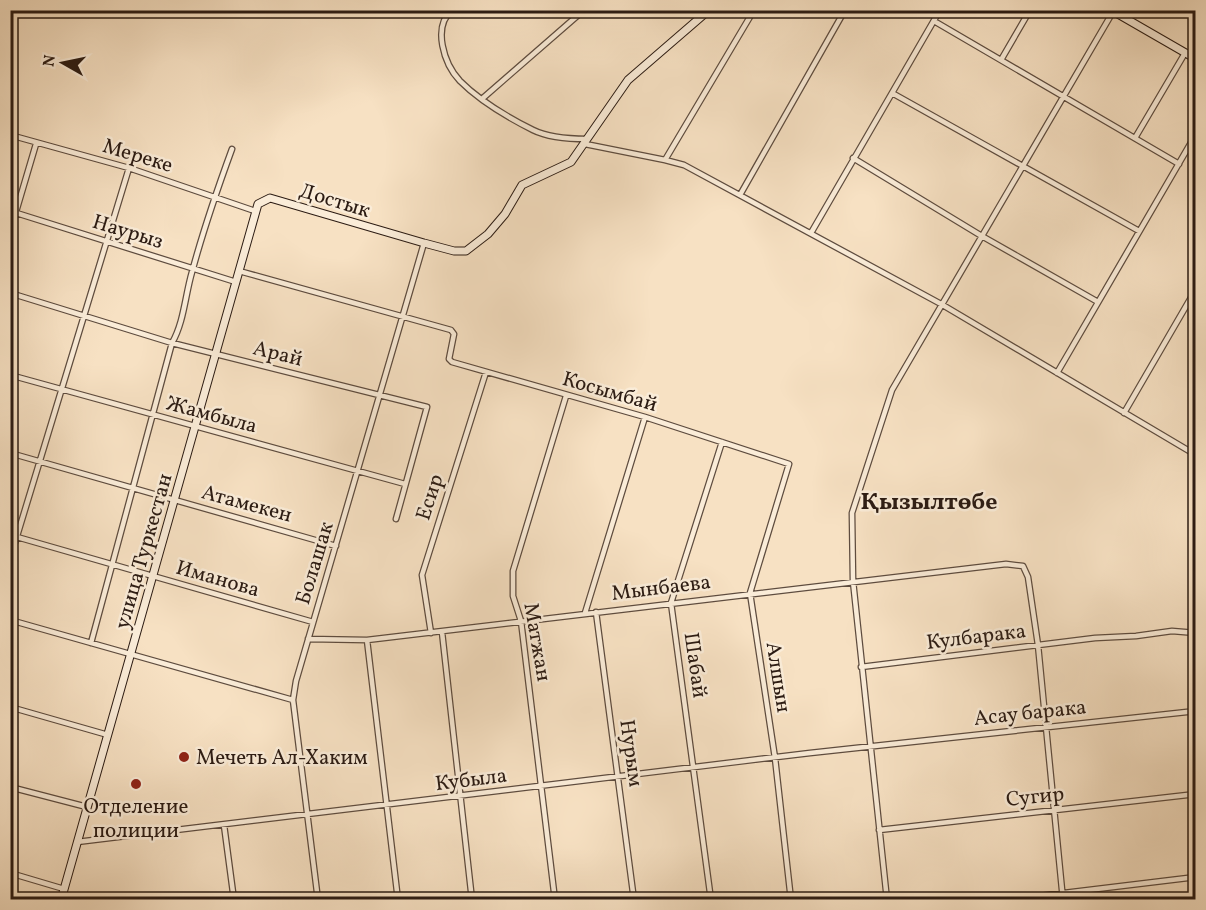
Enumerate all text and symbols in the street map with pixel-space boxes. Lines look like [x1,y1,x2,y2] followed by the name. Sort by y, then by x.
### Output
[33,33,93,93] north arrow
[38,53,62,68] text: N
[99,132,176,181] street label: Мереке
[296,177,373,226] street label: Достык
[89,208,166,257] street label: Наурыз
[250,334,306,375] street label: Арай
[559,365,661,420] street label: Косымбай
[163,389,260,442] street label: Жамбыла
[108,470,181,633] street label: улица Туркестан
[409,471,451,524] street label: Есир
[198,478,295,530] street label: Атамекен
[861,486,997,520] district label: Қызылтөбе
[289,518,342,608] street label: Болашак
[172,554,263,605] street label: Иманова
[610,568,712,609] street label: Мынбаева
[515,601,558,684] street label: Матжан
[925,617,1028,658] street label: Кулбарака
[676,630,713,700] street label: Шабай
[758,640,797,715] street label: Алшын
[972,693,1088,734] street label: Асау барака
[611,718,650,789] street label: Нурым
[196,744,368,773] place label: Мечеть Ал-Хаким
[177,750,191,764] marker: Мечеть Ал-Хаким
[434,762,509,799] street label: Кубыла
[129,777,143,791] marker: Отделение полиции
[1005,780,1066,815] street label: Сугир
[84,793,188,846] place label: Отделение полиции

